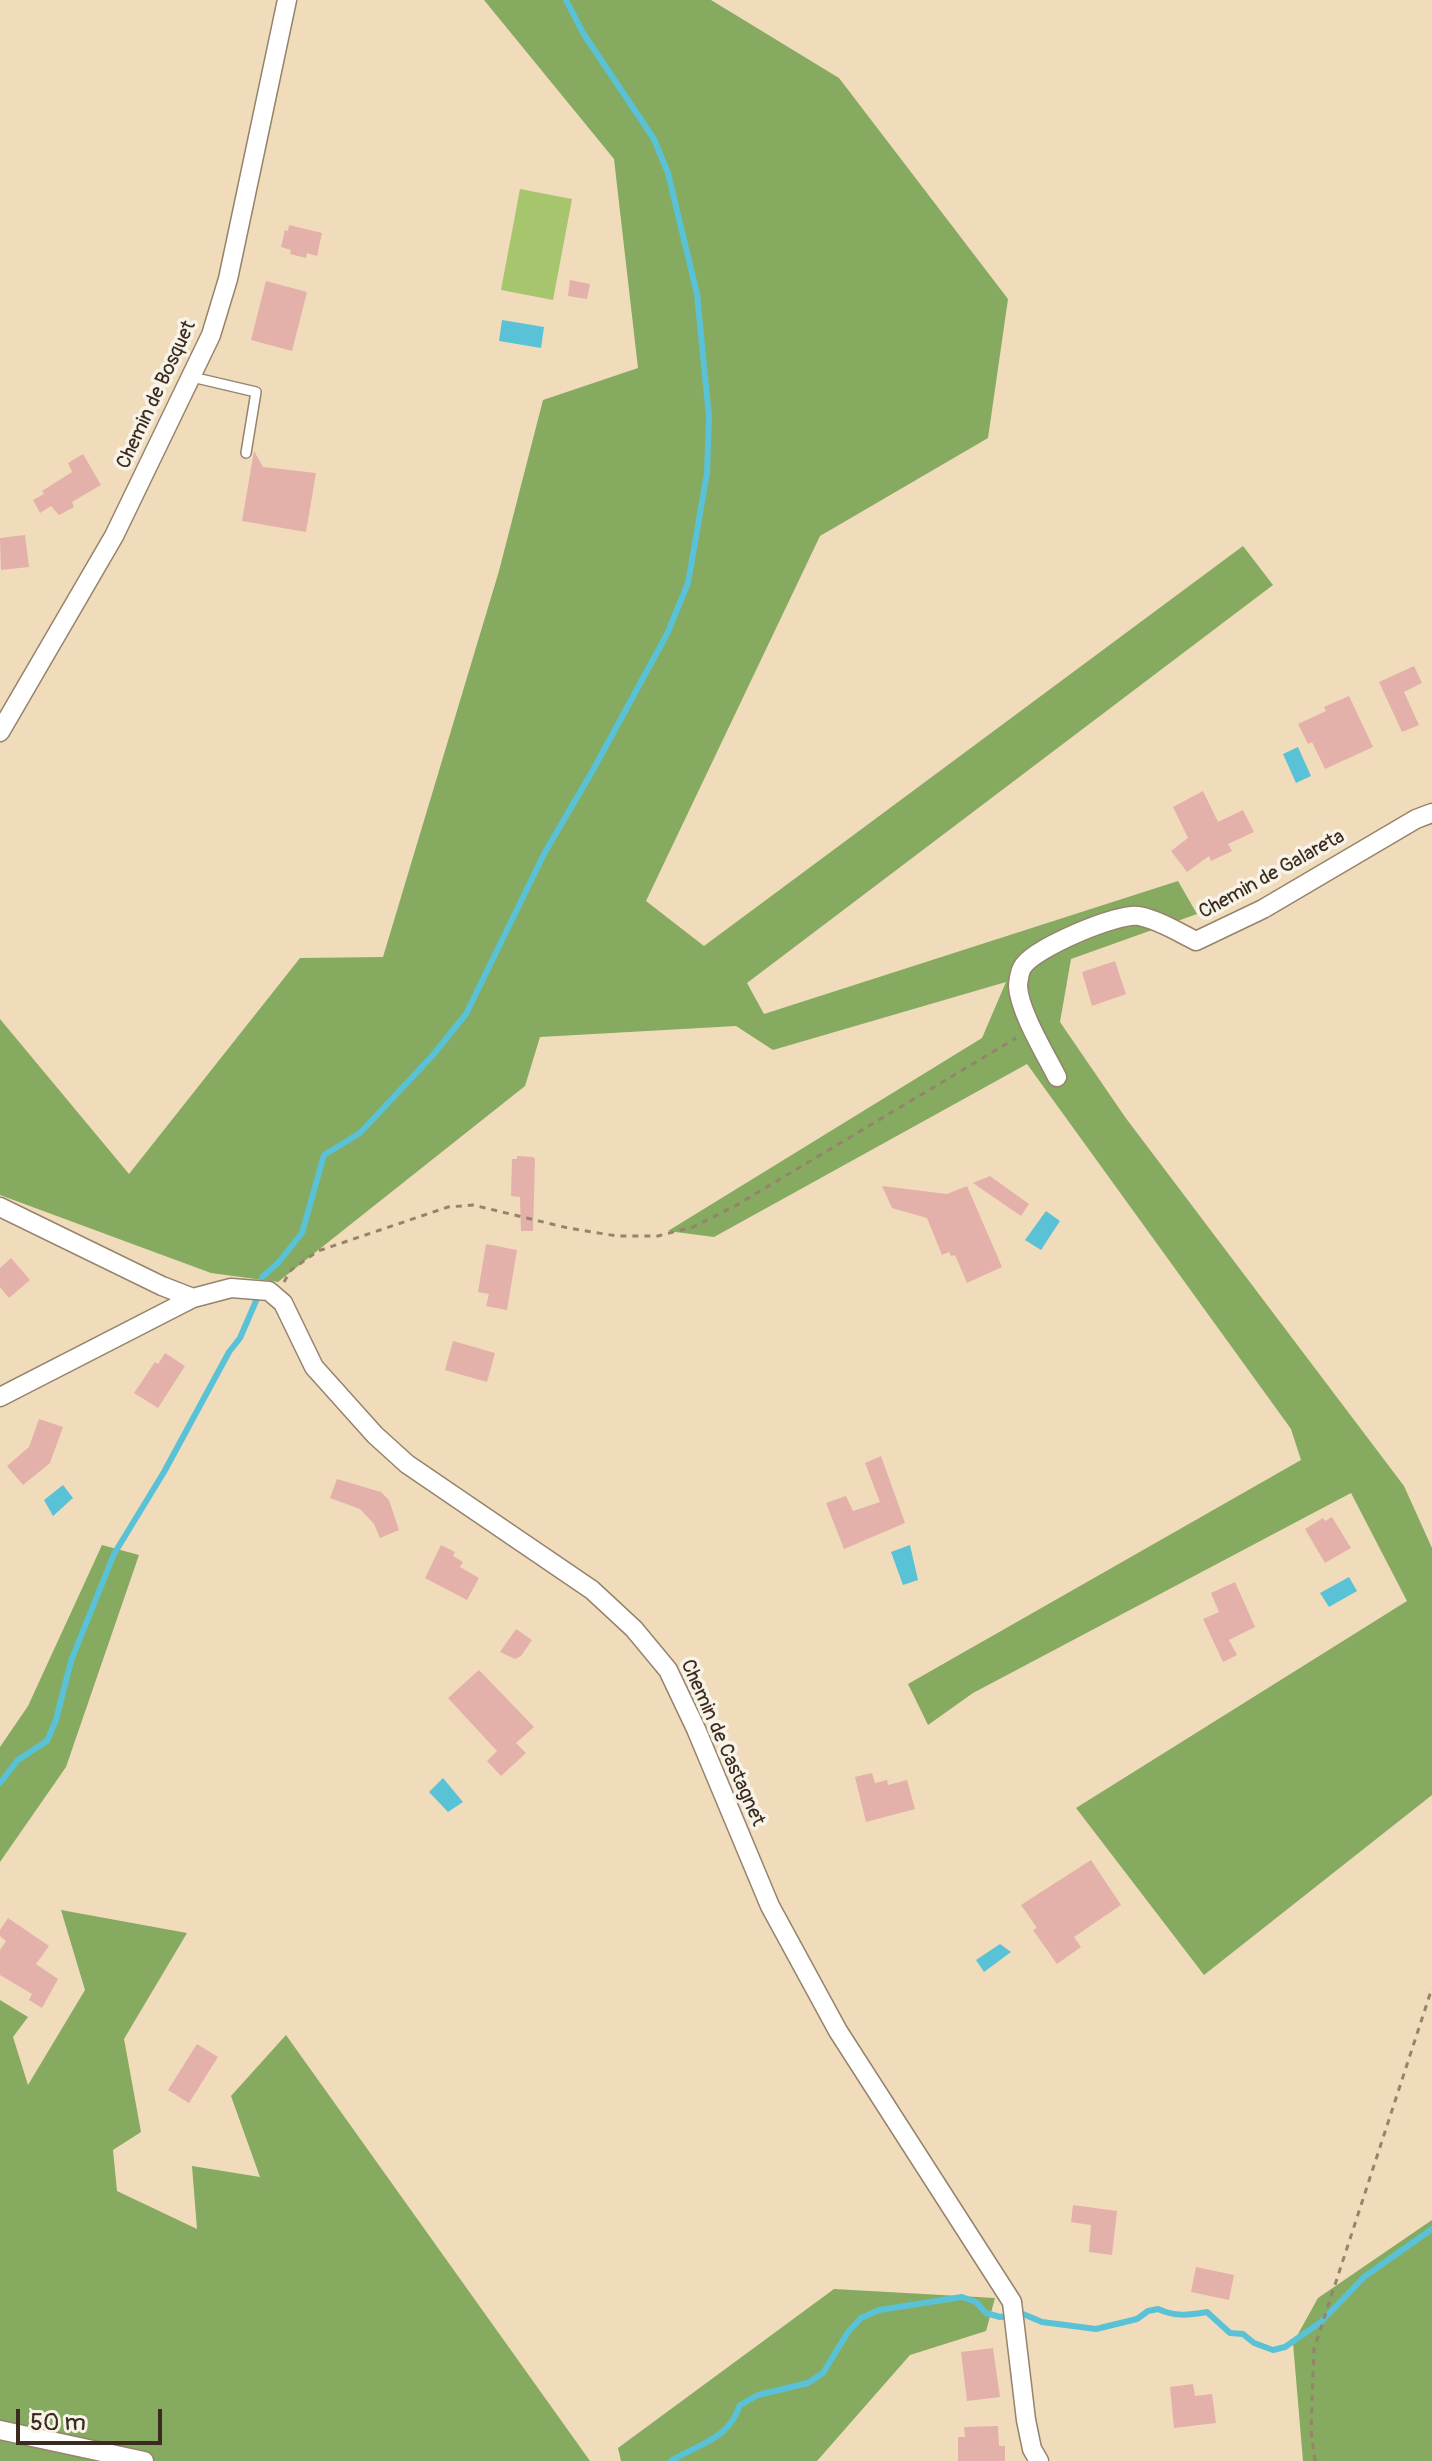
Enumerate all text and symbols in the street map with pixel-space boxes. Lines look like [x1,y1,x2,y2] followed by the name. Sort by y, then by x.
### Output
[112,317,202,473] street label: Chemin de Bosquet
[1195,825,1349,925] street label: Chemin de Galareta
[675,1656,769,1830] street label: Chemin de Castagnet
[20,2393,166,2443] scale bar
[30,2408,86,2437] text: 50 m

